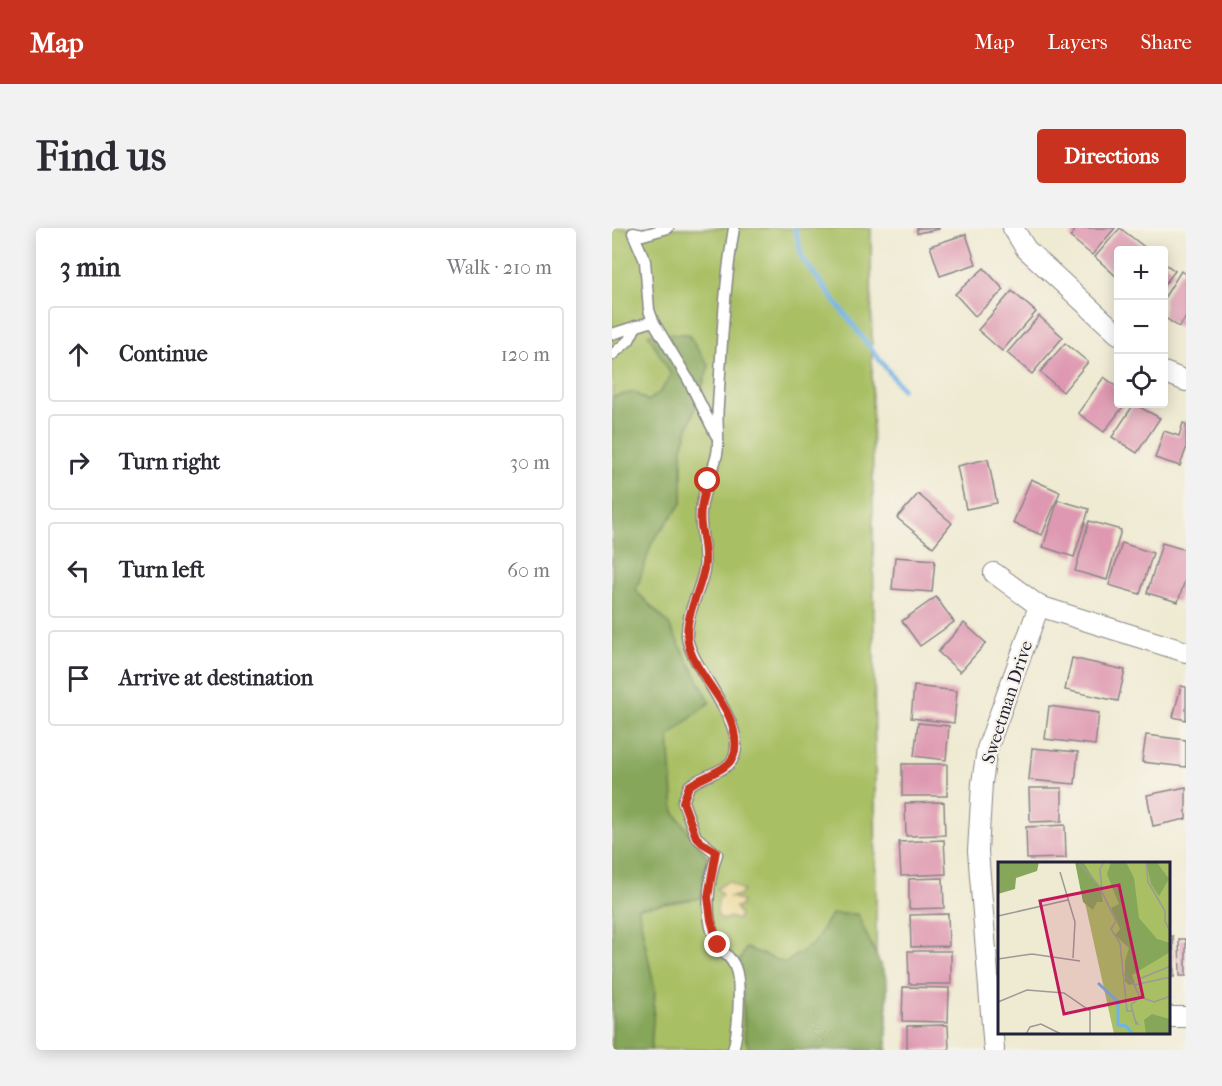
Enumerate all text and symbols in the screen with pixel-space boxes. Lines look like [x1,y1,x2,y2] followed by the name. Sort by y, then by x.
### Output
[30,26,84,59] text: Map
[974,30,1015,54] text: Map
[1048,30,1107,54] text: Layers
[1140,30,1192,54] text: Share
[1037,129,1186,183] button: Directions
[36,132,166,181] text: Find us
[1114,246,1168,408] map controls
[1114,246,1168,300] button: +
[60,252,121,283] text: 3 min
[447,256,552,279] text: Walk · 210 m
[1114,300,1168,354] button: −
[62,338,95,371] icon: ahead
[119,341,208,367] text: Continue
[501,343,550,366] text: 120 m
[1114,354,1168,408] button: locate
[62,446,95,479] icon: right
[119,449,220,475] text: Turn right
[510,451,550,474] text: 30 m
[694,467,720,493] route start
[62,554,95,587] icon: left
[119,557,205,583] text: Turn left
[507,559,550,582] text: 60 m
[978,638,1037,766] street label: Sweetman Drive
[62,662,95,695] icon: arrive
[119,665,313,691] text: Arrive at destination
[998,862,1171,1035] inset map
[704,931,730,957] route end

